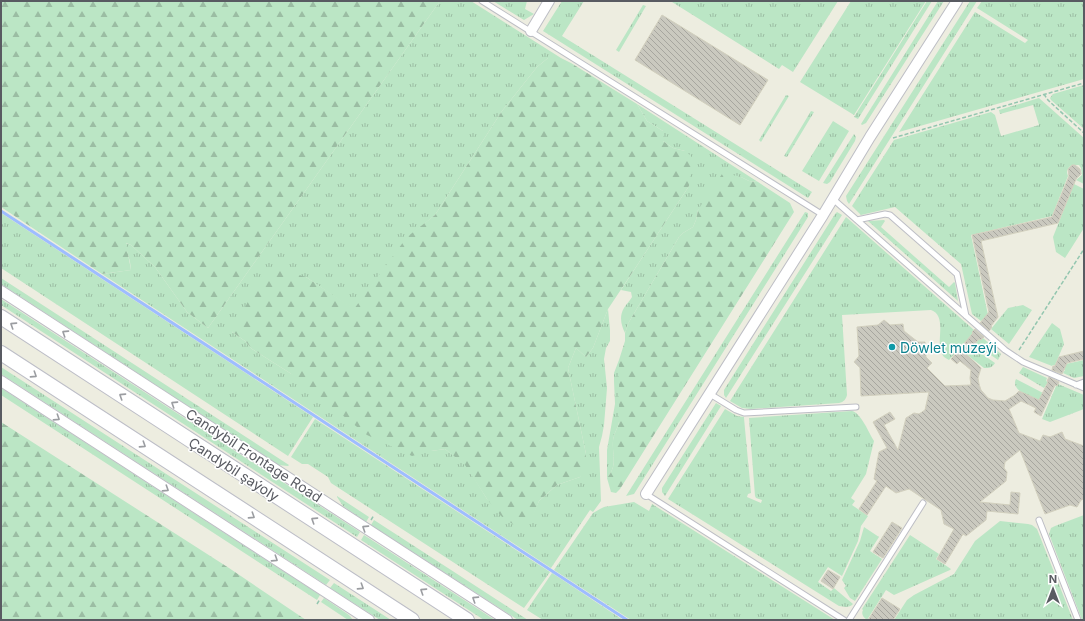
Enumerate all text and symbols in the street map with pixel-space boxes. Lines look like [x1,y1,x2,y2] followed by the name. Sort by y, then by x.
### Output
[10,322,17,330] one-way arrow
[63,331,70,338] one-way arrow
[900,339,997,356] place label: Döwlet muzeýi
[887,342,897,352] marker: Döwlet muzeýi
[30,370,37,378] one-way arrow
[119,393,126,401] one-way arrow
[172,401,179,408] one-way arrow
[183,405,325,505] street label: Candybil Frontage Road
[53,413,60,421] one-way arrow
[186,433,283,505] street label: Çandybil şaýoly
[139,441,146,448] one-way arrow
[162,484,169,491] one-way arrow
[248,511,255,519] one-way arrow
[311,518,318,525] one-way arrow
[363,526,370,533] one-way arrow
[271,555,278,562] one-way arrow
[1033,569,1073,609] north arrow
[1049,572,1057,586] text: N
[357,582,364,590] one-way arrow
[420,589,427,596] one-way arrow
[472,597,479,604] one-way arrow

